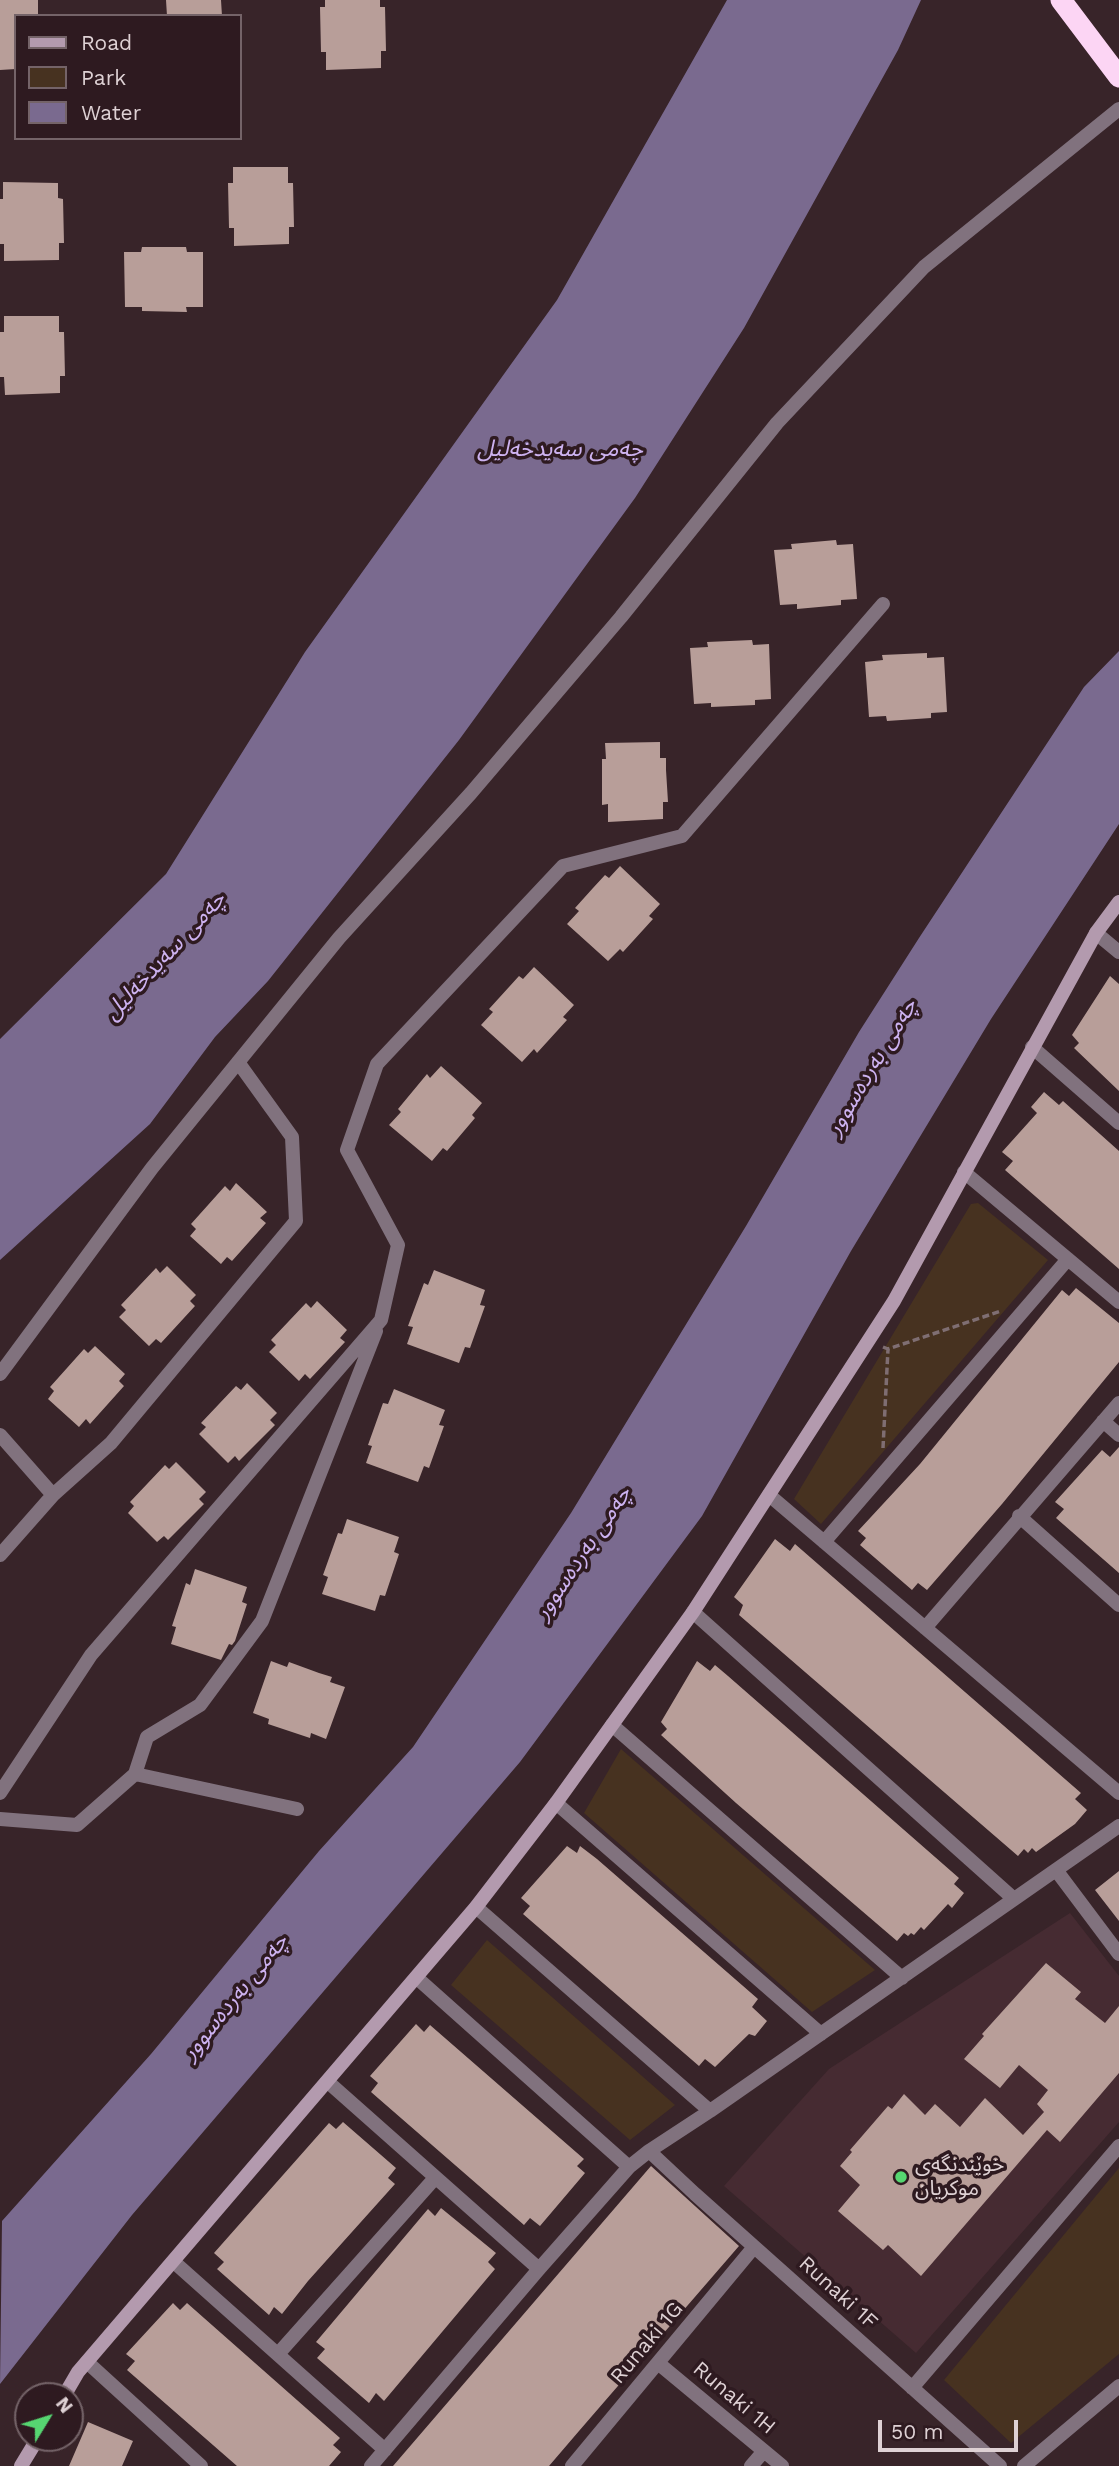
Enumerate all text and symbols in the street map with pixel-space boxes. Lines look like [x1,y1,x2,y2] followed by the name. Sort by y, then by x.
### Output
[14,14,242,140] legend
[81,30,132,55] text: Road
[81,65,126,90] text: Park
[81,100,141,125] text: Water
[477,435,643,463] water label: چەمی سەیدخەلیل
[98,886,232,1026] water label: چەمی سەیدخەلیل
[820,994,924,1140] water label: چەمی بەردەسوور
[528,1481,638,1625] water label: چەمی بەردەسوور
[176,1928,294,2066] water label: چەمی بەردەسوور
[915,2152,1004,2202] place label: خوێندنگەی موکریان
[893,2169,909,2185] marker: خوێندنگەی موکریان
[793,2251,883,2335] street label: Runaki 1F
[605,2297,689,2389] street label: Runaki 1G
[688,2356,780,2440] street label: Runaki 1H
[14,2382,84,2452] north arrow
[51,2392,78,2418] text: N
[881,2406,1021,2450] scale bar
[891,2419,943,2444] text: 50 m

